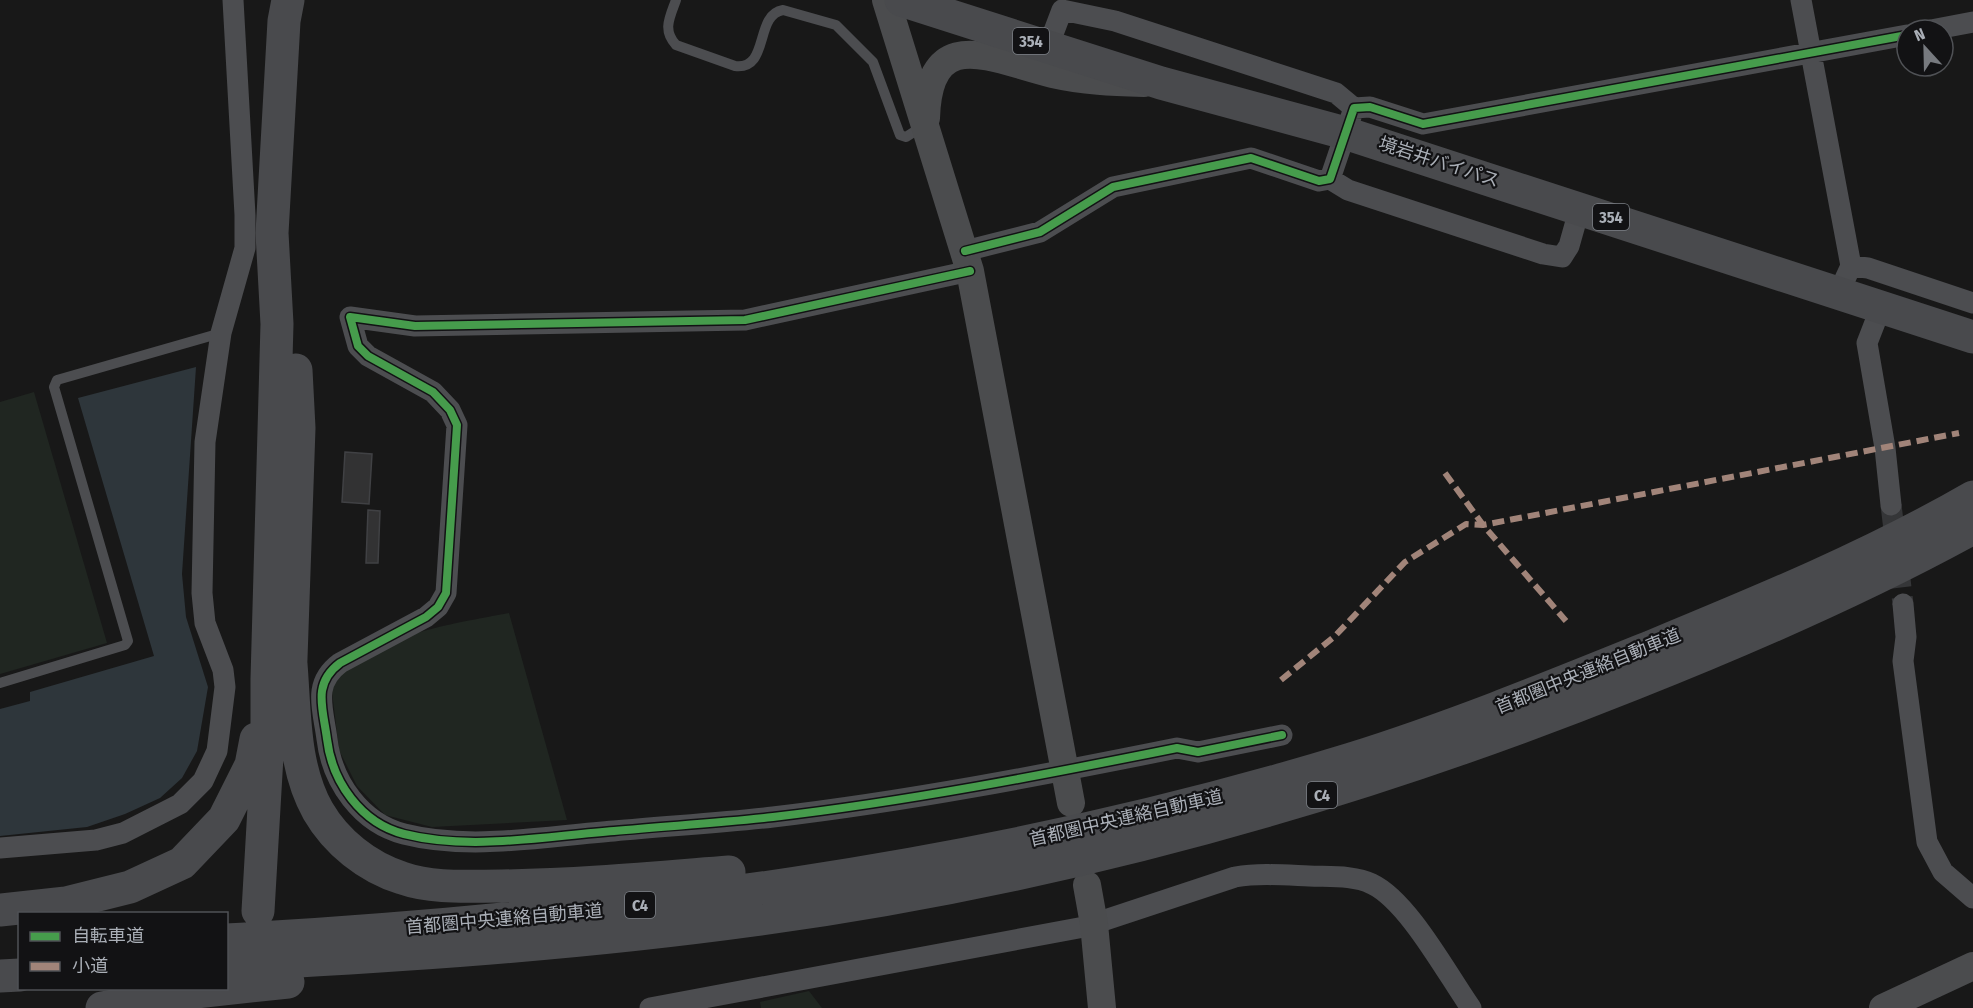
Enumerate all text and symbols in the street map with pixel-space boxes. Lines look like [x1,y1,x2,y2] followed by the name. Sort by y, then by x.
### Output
[1895,18,1955,78] north arrow
[1912,24,1928,45] text: N
[1013,28,1049,54] road number: 354
[1376,132,1502,192] street label: 境岩井バイパス
[1593,204,1629,230] road number: 354
[1492,624,1684,718] street label: 首都圏中央連絡自動車道
[1307,782,1337,808] road number: C4
[1027,785,1225,851] street label: 首都圏中央連絡自動車道
[625,892,655,918] road number: C4
[404,899,604,939] street label: 首都圏中央連絡自動車道
[18,912,228,990] legend
[72,925,144,947] text: 自転車道
[72,955,108,977] text: 小道

